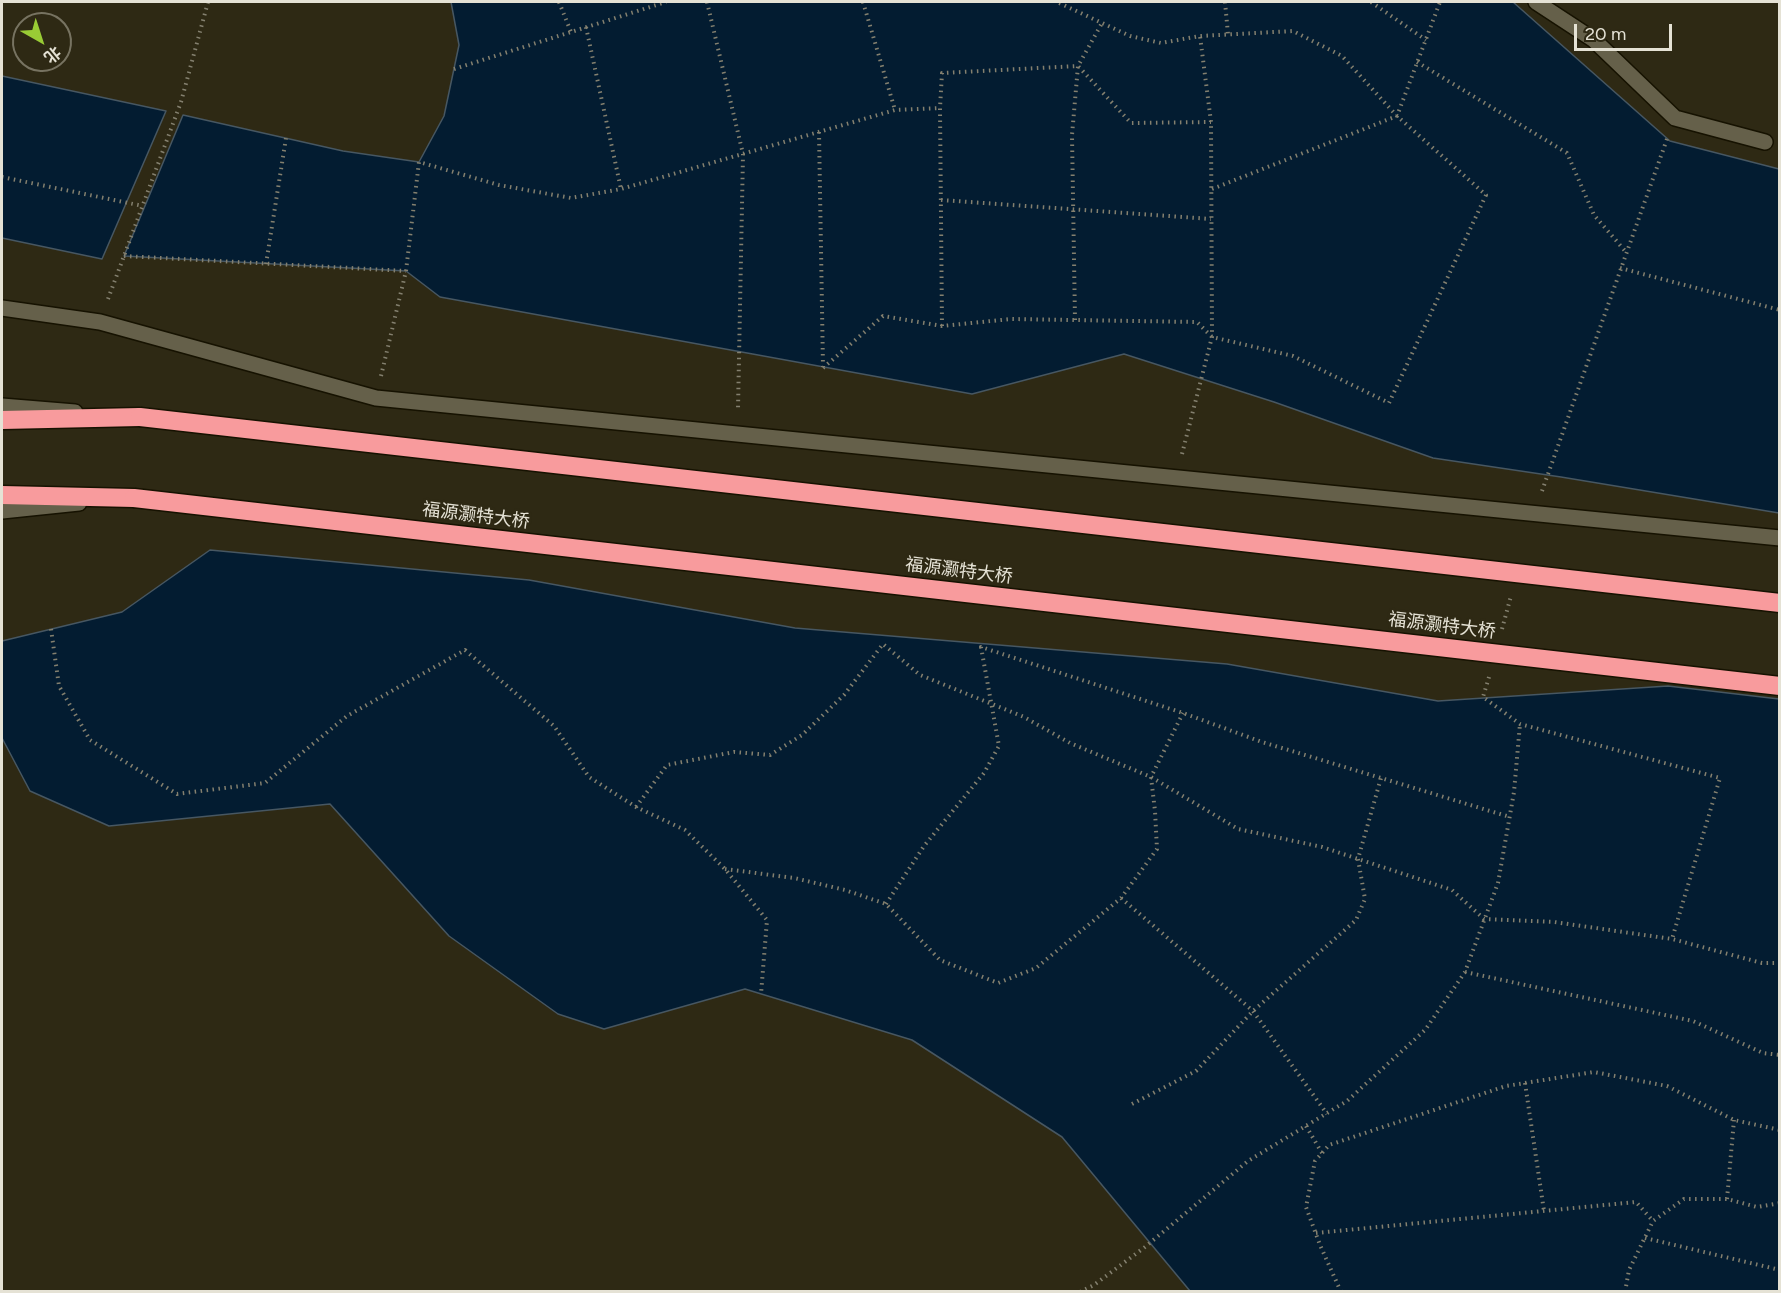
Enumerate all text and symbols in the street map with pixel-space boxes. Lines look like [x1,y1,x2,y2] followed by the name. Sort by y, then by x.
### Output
[12,12,72,72] north arrow
[1577,12,1674,50] scale bar
[1585,23,1626,45] text: 20 m
[40,42,65,67] text: 北
[421,499,531,533] street label: 福源灏特大桥
[904,554,1014,588] street label: 福源灏特大桥
[1387,609,1497,643] street label: 福源灏特大桥

